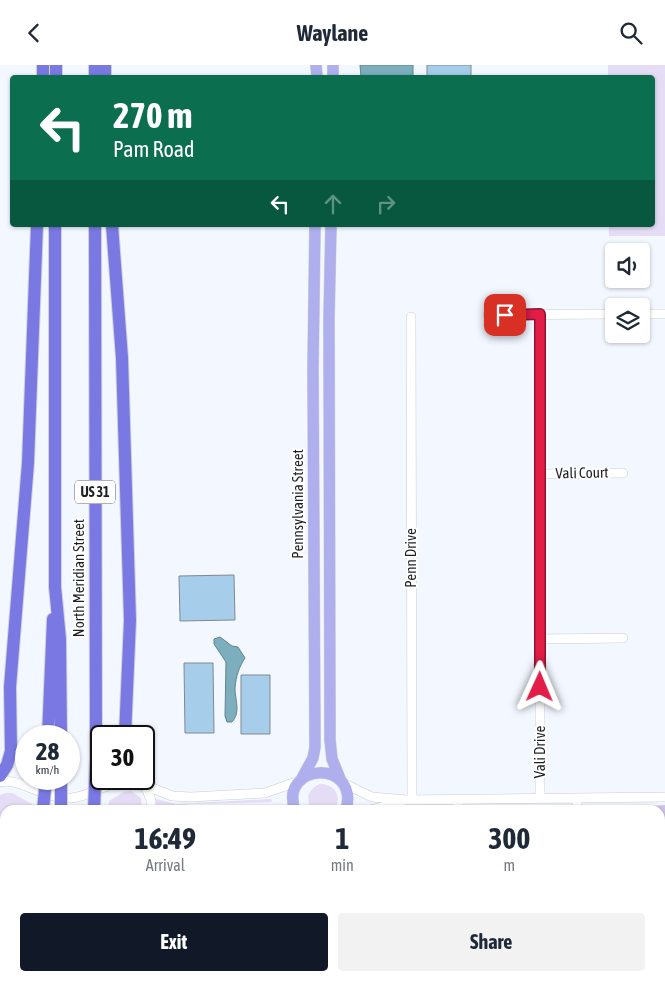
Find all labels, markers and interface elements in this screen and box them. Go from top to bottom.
icon: back [20,19,48,47]
icon: search [617,19,645,47]
text: Waylane [297,20,368,46]
icon: left [30,95,95,160]
text: 270 m [113,95,192,135]
text: Pam Road [113,136,194,162]
icon: left [266,190,294,218]
icon: ahead [319,190,347,218]
icon: right [372,190,400,218]
map controls [605,243,650,343]
button: sound [605,243,650,288]
pin [484,294,526,336]
button: layers [605,298,650,343]
icon: arrive [491,301,519,329]
street label: Pennsylvania Street [289,449,306,559]
street label: Vali Court [555,464,609,481]
road number: US 31 [75,481,115,503]
street label: North Meridian Street [70,519,87,637]
street label: Penn Drive [402,528,419,588]
position arrow [513,660,565,712]
speed limit sign: 30 [90,725,155,790]
street label: Vali Drive [531,726,548,778]
text: 28 [36,737,59,765]
text: km/h [36,763,59,777]
text: 16:49 [134,821,196,855]
text: 1 [335,821,349,855]
text: 300 [488,821,530,855]
text: Arrival [146,856,185,874]
text: min [331,856,354,874]
text: m [504,856,515,874]
button: Exit [20,913,328,971]
button: Share [338,913,645,971]

